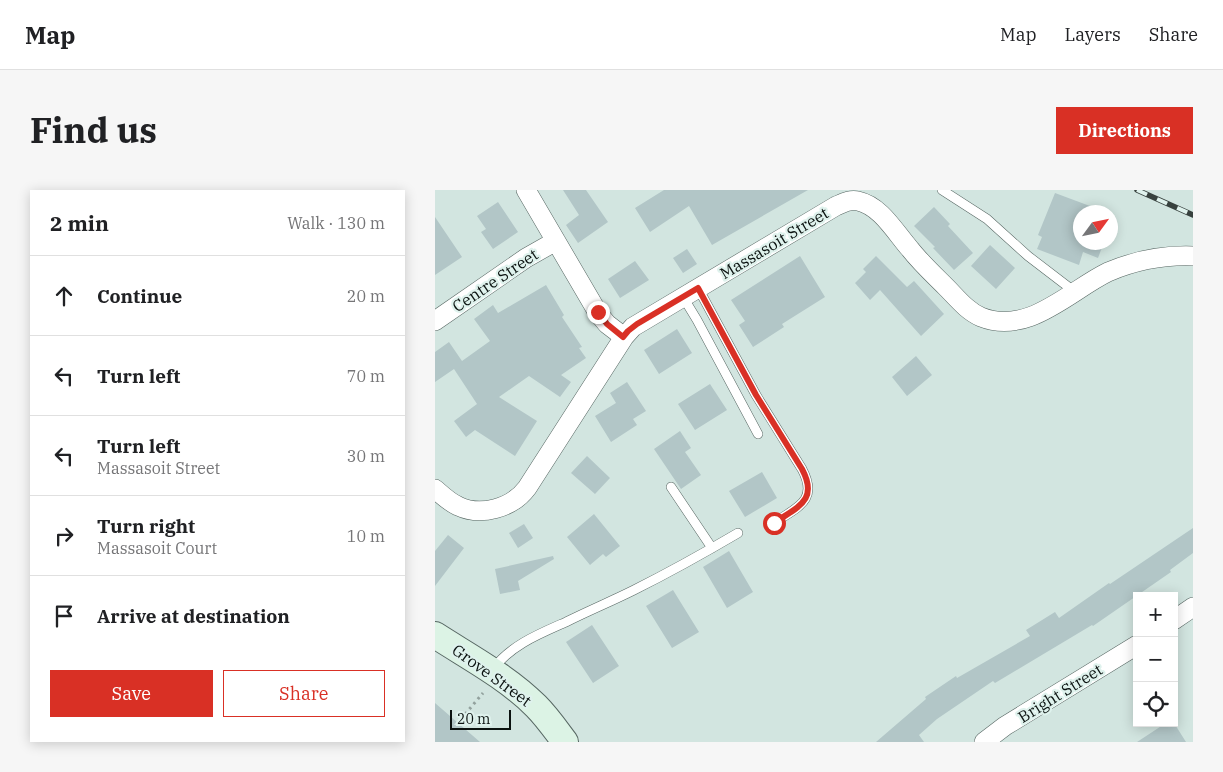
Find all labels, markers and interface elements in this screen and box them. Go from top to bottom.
text: Map [25,19,75,51]
text: Map [1000,23,1037,46]
text: Layers [1065,23,1121,46]
text: Share [1149,23,1198,46]
text: Find us [30,107,157,153]
button: Directions [1056,107,1193,154]
street label: Massasoit Street [716,203,832,283]
north arrow [1073,205,1118,250]
text: 2 min [50,209,109,237]
text: Walk · 130 m [287,213,385,233]
street label: Centre Street [448,244,542,316]
icon: ahead [50,282,78,310]
text: Continue [97,284,182,308]
text: 20 m [347,286,385,306]
route end [587,301,610,324]
icon: left [50,362,78,390]
text: Turn left [97,364,180,388]
text: 70 m [347,366,385,386]
text: Turn left [97,434,180,458]
icon: left [50,442,78,470]
text: 30 m [347,446,385,466]
text: Massasoit Street [97,458,220,478]
route start [763,512,786,535]
text: Turn right [97,514,195,538]
icon: right [50,522,78,550]
text: 10 m [347,526,385,546]
text: Massasoit Court [97,538,217,558]
map controls [1133,592,1178,727]
button: + [1133,592,1178,637]
icon: arrive [50,602,78,630]
text: Arrive at destination [97,604,290,628]
button: − [1133,637,1178,682]
street label: Grove Street [448,640,536,711]
street label: Bright Street [1014,659,1106,727]
button: Save [50,670,213,717]
button: Share [223,670,385,717]
button: locate [1133,682,1178,727]
scale bar [450,707,511,730]
text: 20 m [457,710,490,728]

